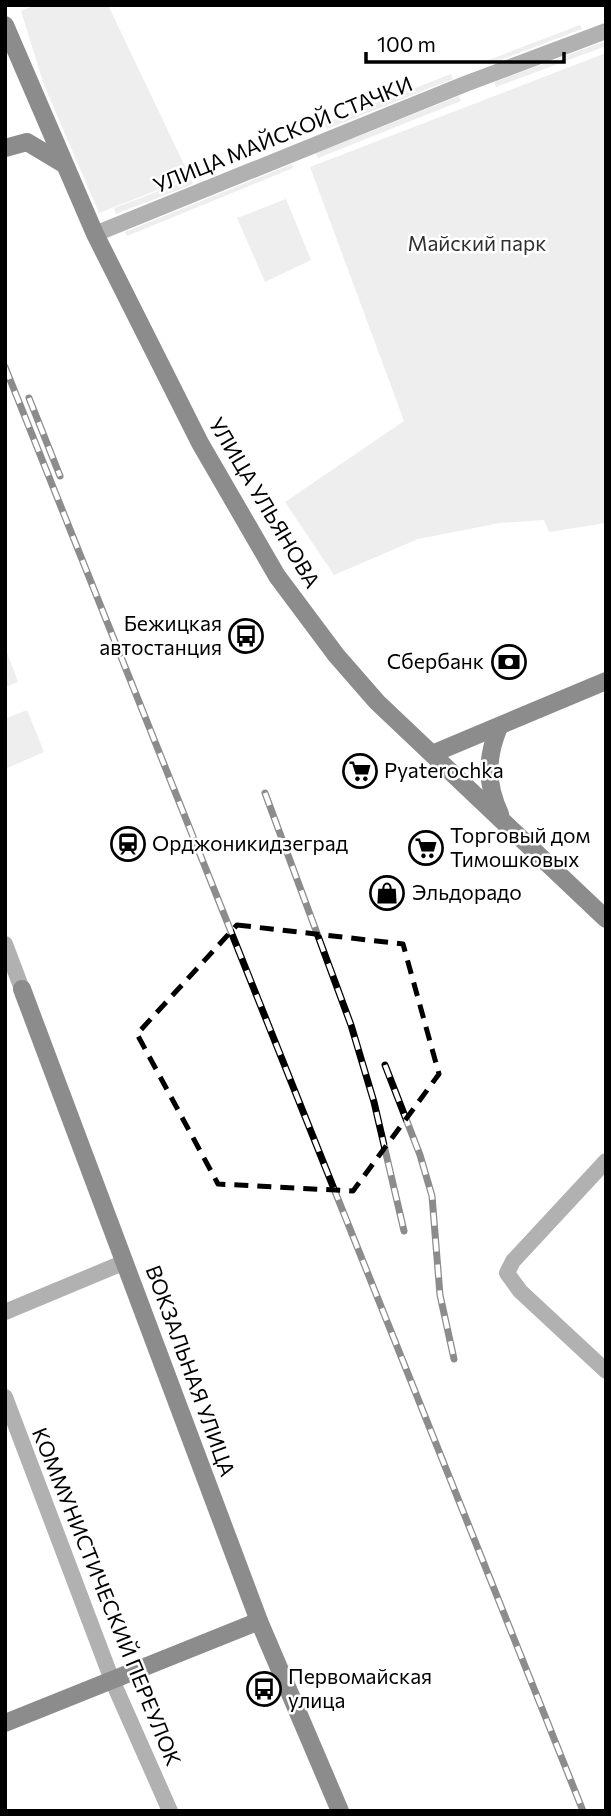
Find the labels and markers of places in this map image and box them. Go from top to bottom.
place label: Бежицкая автостанция [99,610,222,659]
bus stop icon: Бежицкая автостанция [227,617,265,655]
bank icon: Сбербанк [490,643,528,681]
place label: Сбербанк [387,648,484,673]
supermarket icon: Pyaterochka [341,752,379,790]
place label: Pyaterochka [384,757,504,782]
place label: Торговый дом Тимошковых [450,822,590,871]
station icon: Орджоникидзеград [109,825,147,863]
supermarket icon: Торговый дом Тимошковых [407,829,445,867]
place label: Орджоникидзеград [152,830,348,855]
shop icon: Эльдорадо [368,874,406,912]
place label: Эльдорадо [412,879,522,904]
place label: Первомайская улица [288,1663,432,1712]
bus stop icon: Первомайская улица [245,1670,283,1708]

